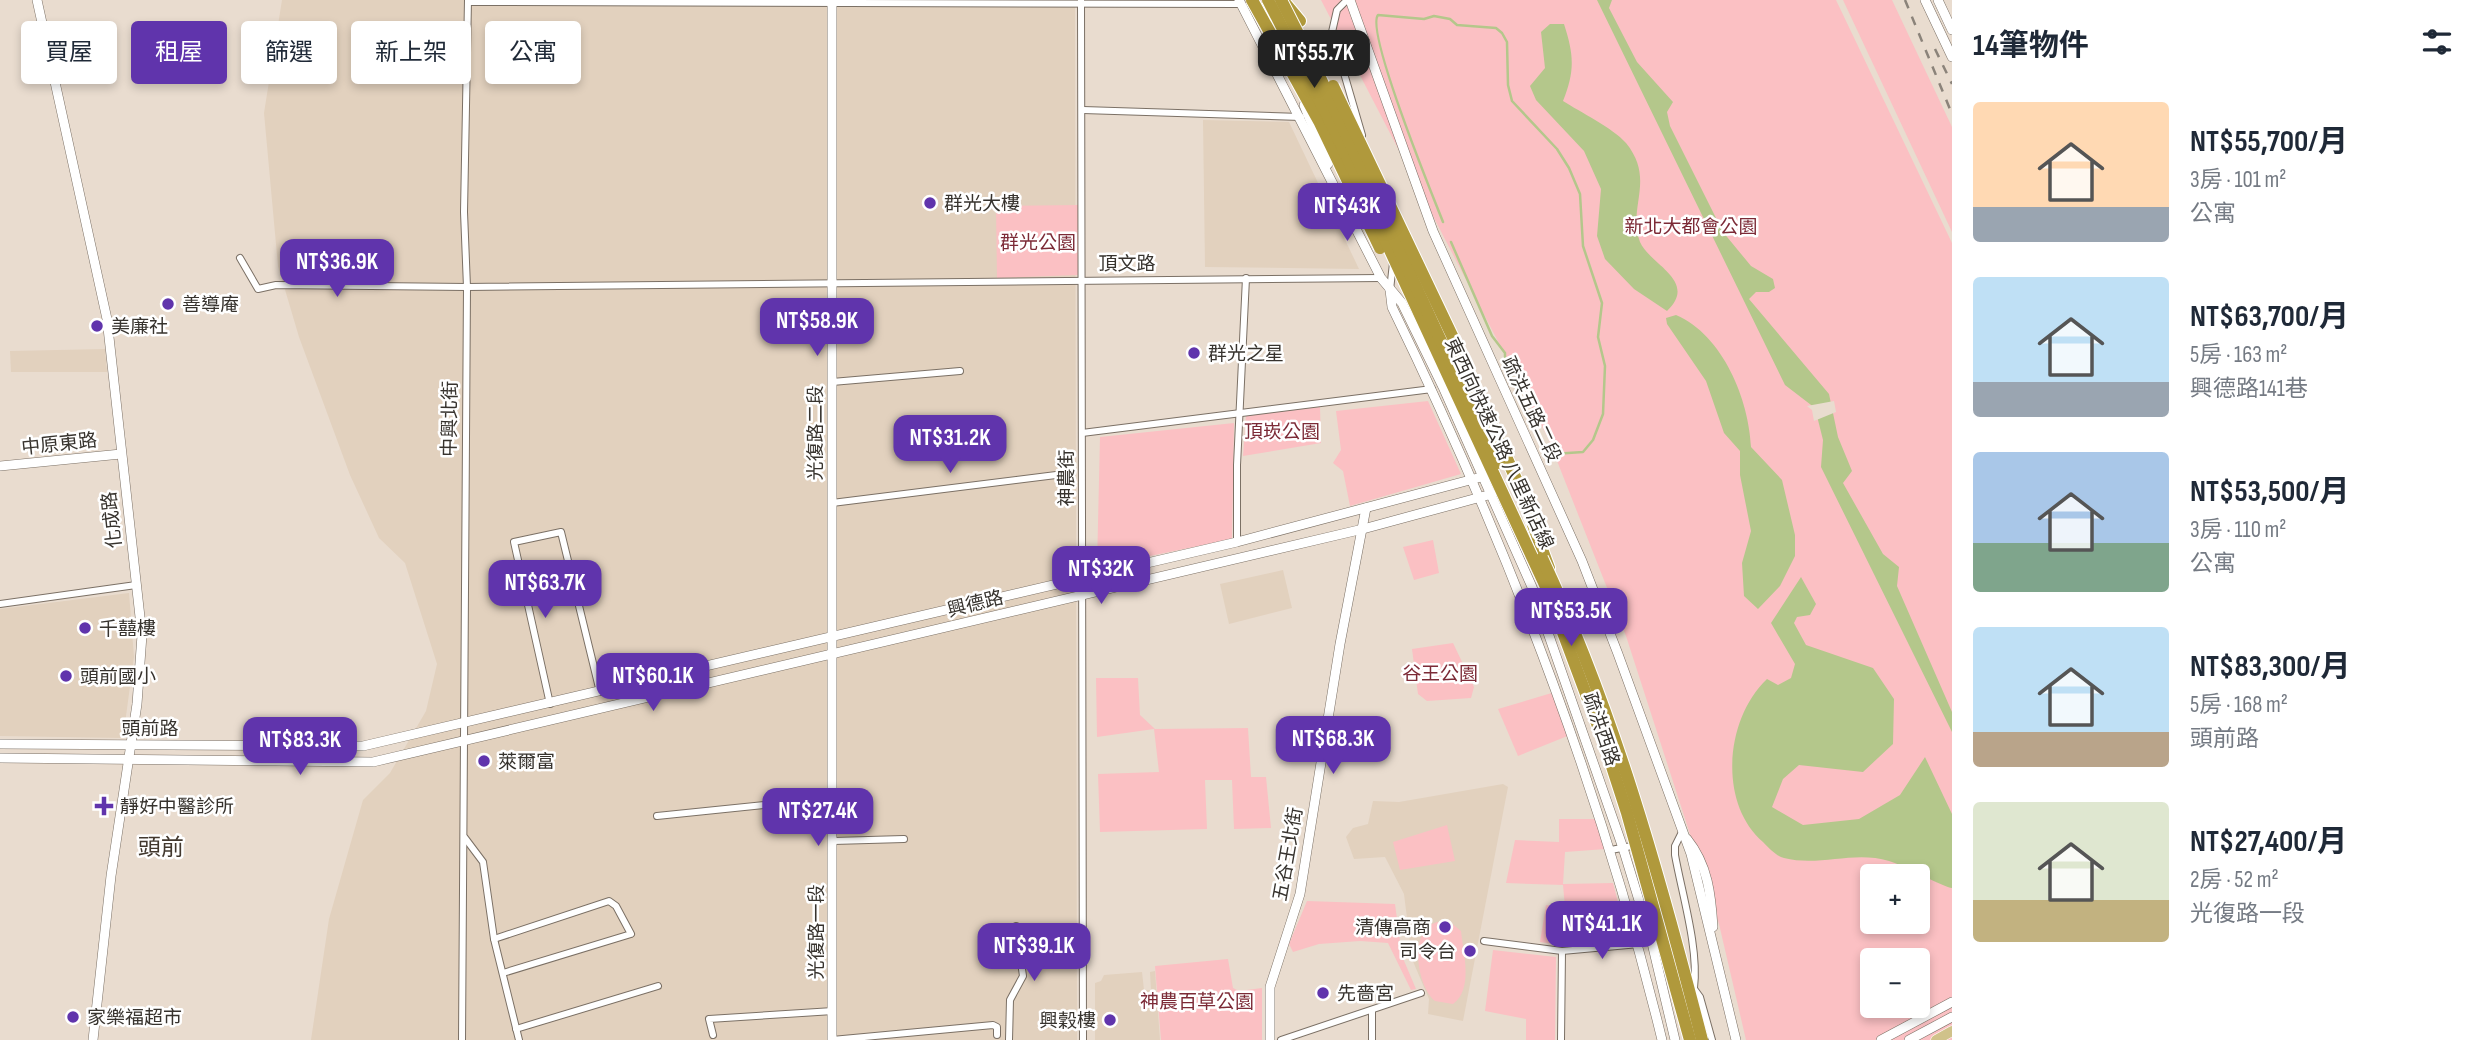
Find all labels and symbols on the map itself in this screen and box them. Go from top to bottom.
pin: NT$55.7K [1242,31,1386,90]
pin: NT$43K [1290,184,1404,243]
place label: 群光大樓 [944,193,1020,216]
marker: 群光大樓 [922,195,938,211]
park label: 新北大都會公園 [1624,216,1758,239]
park label: 群光公園 [1000,232,1076,255]
pin: NT$36.9K [265,240,409,299]
street label: 頂文路 [1098,253,1156,276]
place label: 善導庵 [182,294,239,317]
marker: 善導庵 [160,296,176,312]
pin: NT$58.9K [745,298,889,358]
place label: 美廉社 [111,316,168,339]
marker: 美廉社 [89,318,105,334]
street label: 東西向快速公路 八里新店線 [1439,334,1558,553]
place label: 群光之星 [1208,343,1284,366]
marker: 群光之星 [1186,345,1202,361]
street label: 疏洪五路二段 [1496,353,1565,466]
street label: 中興北街 [438,381,463,457]
street label: 光復路二段 [805,385,828,481]
pin: NT$31.2K [878,416,1022,475]
park label: 頂崁公園 [1244,421,1320,444]
street label: 中原東路 [20,429,98,460]
street label: 神農街 [1056,449,1079,507]
street label: 化成路 [98,490,127,549]
pin: NT$32K [1044,546,1158,606]
pin: NT$63.7K [473,560,617,620]
street label: 興德路 [945,586,1006,623]
pin: NT$53.5K [1499,588,1643,648]
place label: 千囍樓 [99,618,156,641]
marker: 千囍樓 [77,620,93,636]
pin: NT$60.1K [581,654,725,713]
park label: 谷王公園 [1402,663,1478,686]
place label: 頭前國小 [80,666,156,689]
marker: 頭前國小 [58,668,74,684]
street label: 疏洪西路 [1577,690,1624,769]
pin: NT$68.3K [1261,716,1405,776]
street label: 頭前路 [121,718,179,741]
pin: NT$83.3K [228,718,372,777]
place label: 萊爾富 [498,751,555,774]
marker: 萊爾富 [476,753,492,769]
pin: NT$27.4K [746,788,890,848]
marker: 靜好中醫診所 [94,796,114,816]
place label: 靜好中醫診所 [120,796,234,819]
street label: 五谷王北街 [1269,805,1308,903]
district label: 頭前 [138,834,184,862]
street label: 光復路一段 [806,884,829,980]
pin: NT$41.1K [1530,902,1674,961]
place label: 清傳高商 [1355,917,1431,940]
marker: 清傳高商 [1437,919,1453,935]
pin: NT$39.1K [962,923,1106,983]
place label: 司令台 [1399,941,1456,964]
marker: 司令台 [1462,943,1478,959]
place label: 先嗇宮 [1337,983,1394,1006]
marker: 先嗇宮 [1315,985,1331,1001]
park label: 神農百草公園 [1140,991,1254,1014]
place label: 家樂福超市 [87,1007,182,1030]
marker: 家樂福超市 [65,1009,81,1025]
place label: 興穀樓 [1039,1010,1096,1033]
marker: 興穀樓 [1102,1012,1118,1028]

